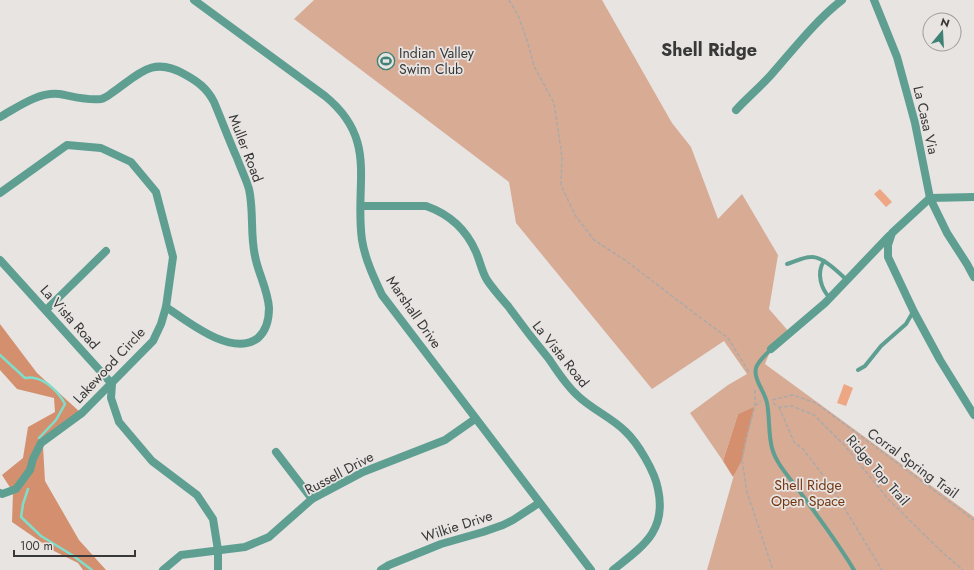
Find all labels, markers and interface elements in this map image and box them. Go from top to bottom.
north arrow [922,12,962,52]
text: N [938,14,952,31]
district label: Shell Ridge [661,37,757,63]
place label: Indian Valley Swim Club [399,43,475,79]
sports icon: Indian Valley Swim Club [376,51,396,71]
street label: La Casa Via [908,84,944,156]
street label: Muller Road [224,111,268,185]
street label: Marshall Drive [382,272,446,352]
street label: La Vista Road [36,280,104,354]
street label: La Vista Road [528,317,594,391]
street label: Lakewood Circle [68,322,150,408]
street label: Corral Spring Trail [863,423,963,503]
street label: Ridge Top Trail [842,430,914,510]
street label: Russell Drive [301,446,377,500]
park label: Shell Ridge Open Space [771,475,845,511]
street label: Wilkie Drive [419,505,495,547]
scale bar [14,532,135,558]
text: 100 m [20,537,53,555]

